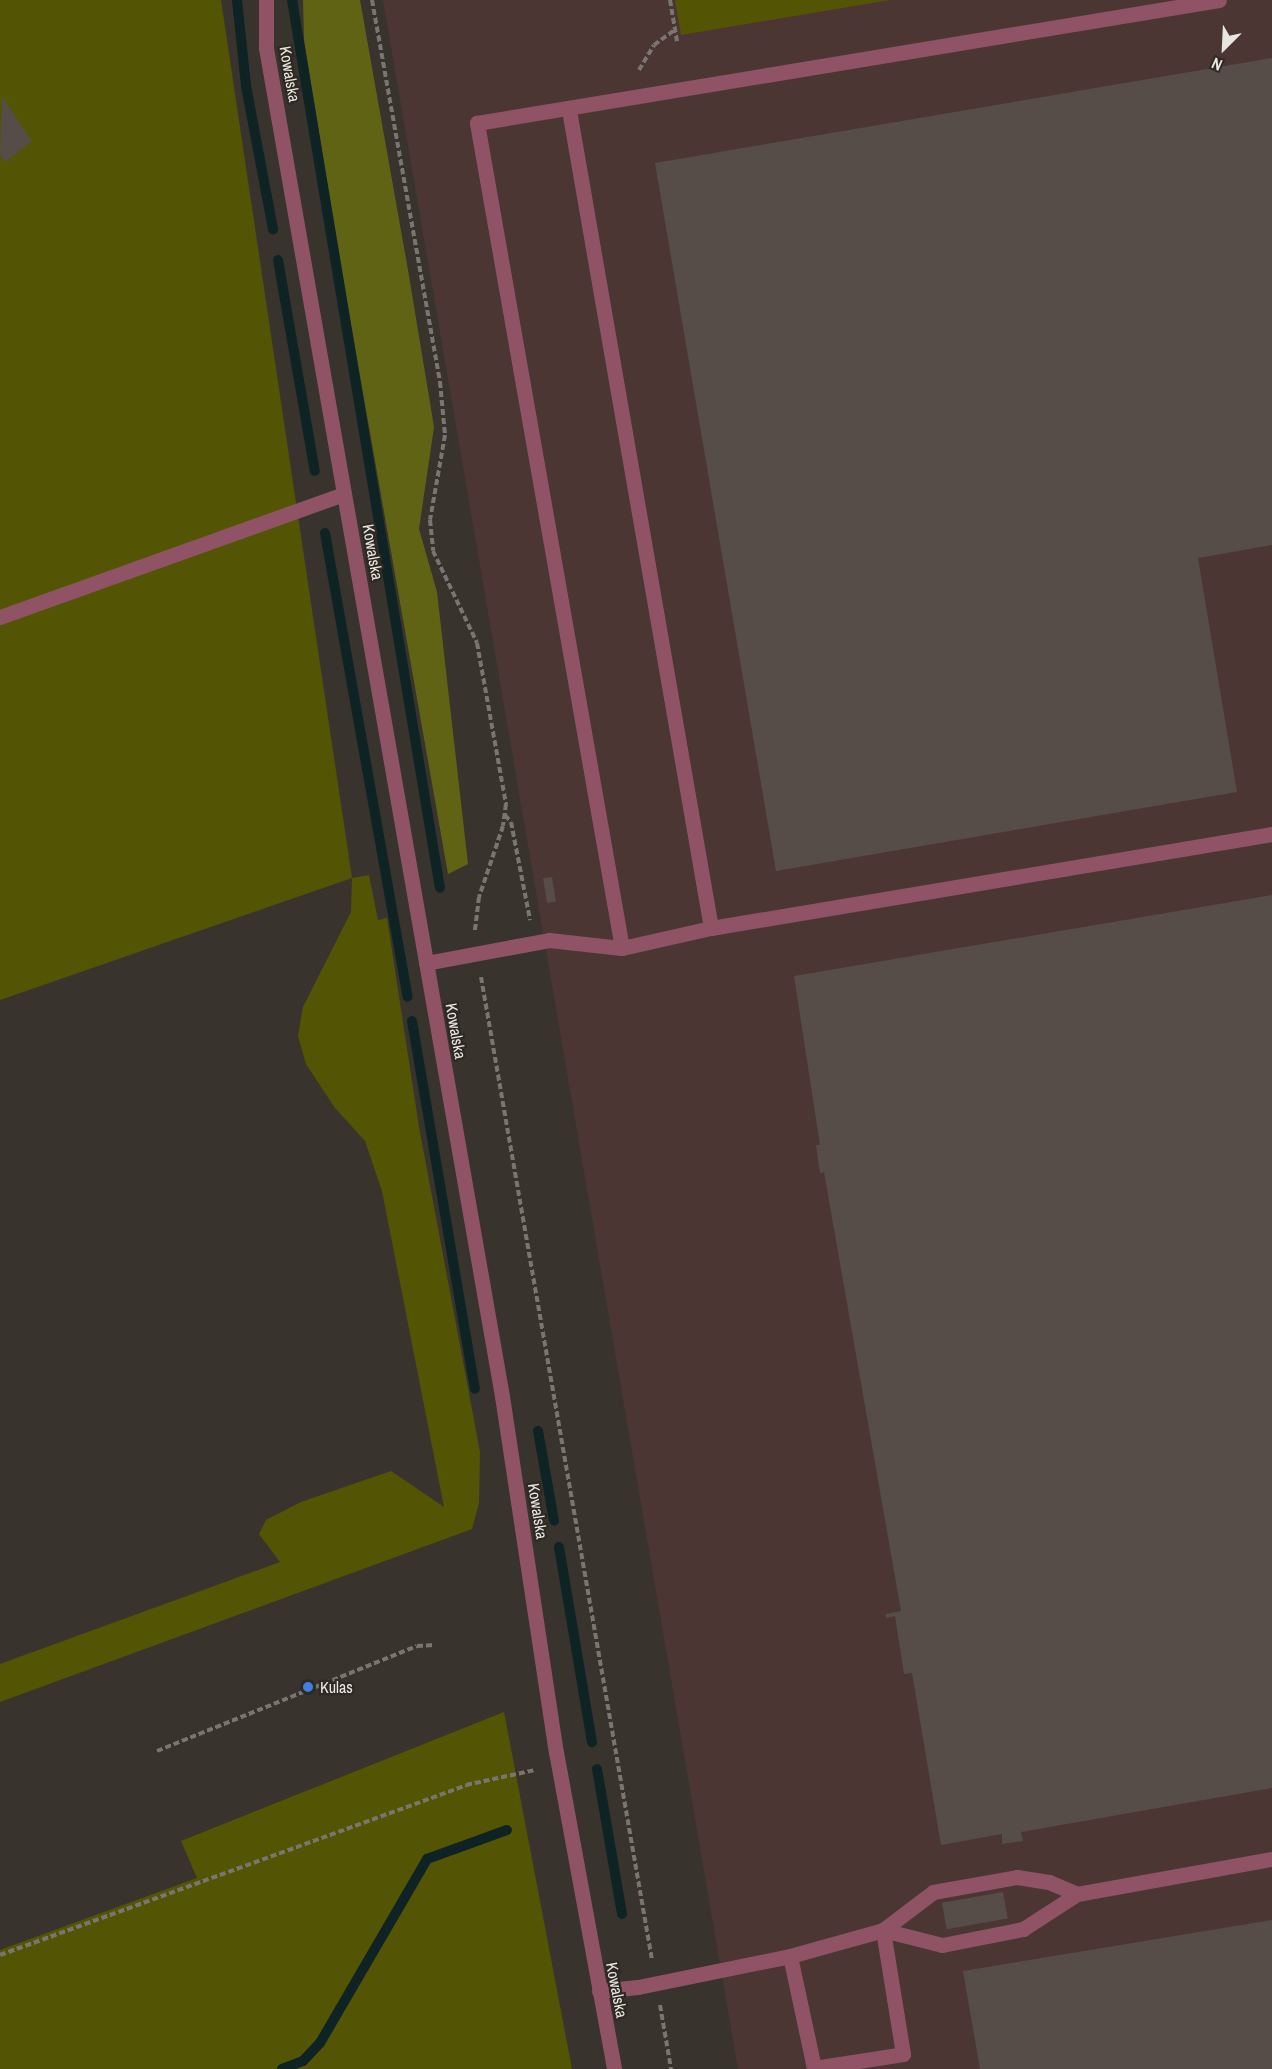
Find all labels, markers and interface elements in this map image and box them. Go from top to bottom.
north arrow [1194,18,1254,78]
street label: Kowalska [276,45,304,103]
text: N [1208,52,1225,76]
street label: Kowalska [359,523,387,581]
street label: Kowalska [442,1002,470,1060]
street label: Kowalska [524,1482,552,1540]
place label: Kulas [320,1677,353,1697]
marker: Kulas [301,1680,315,1694]
street label: Kowalska [602,1961,632,2019]

